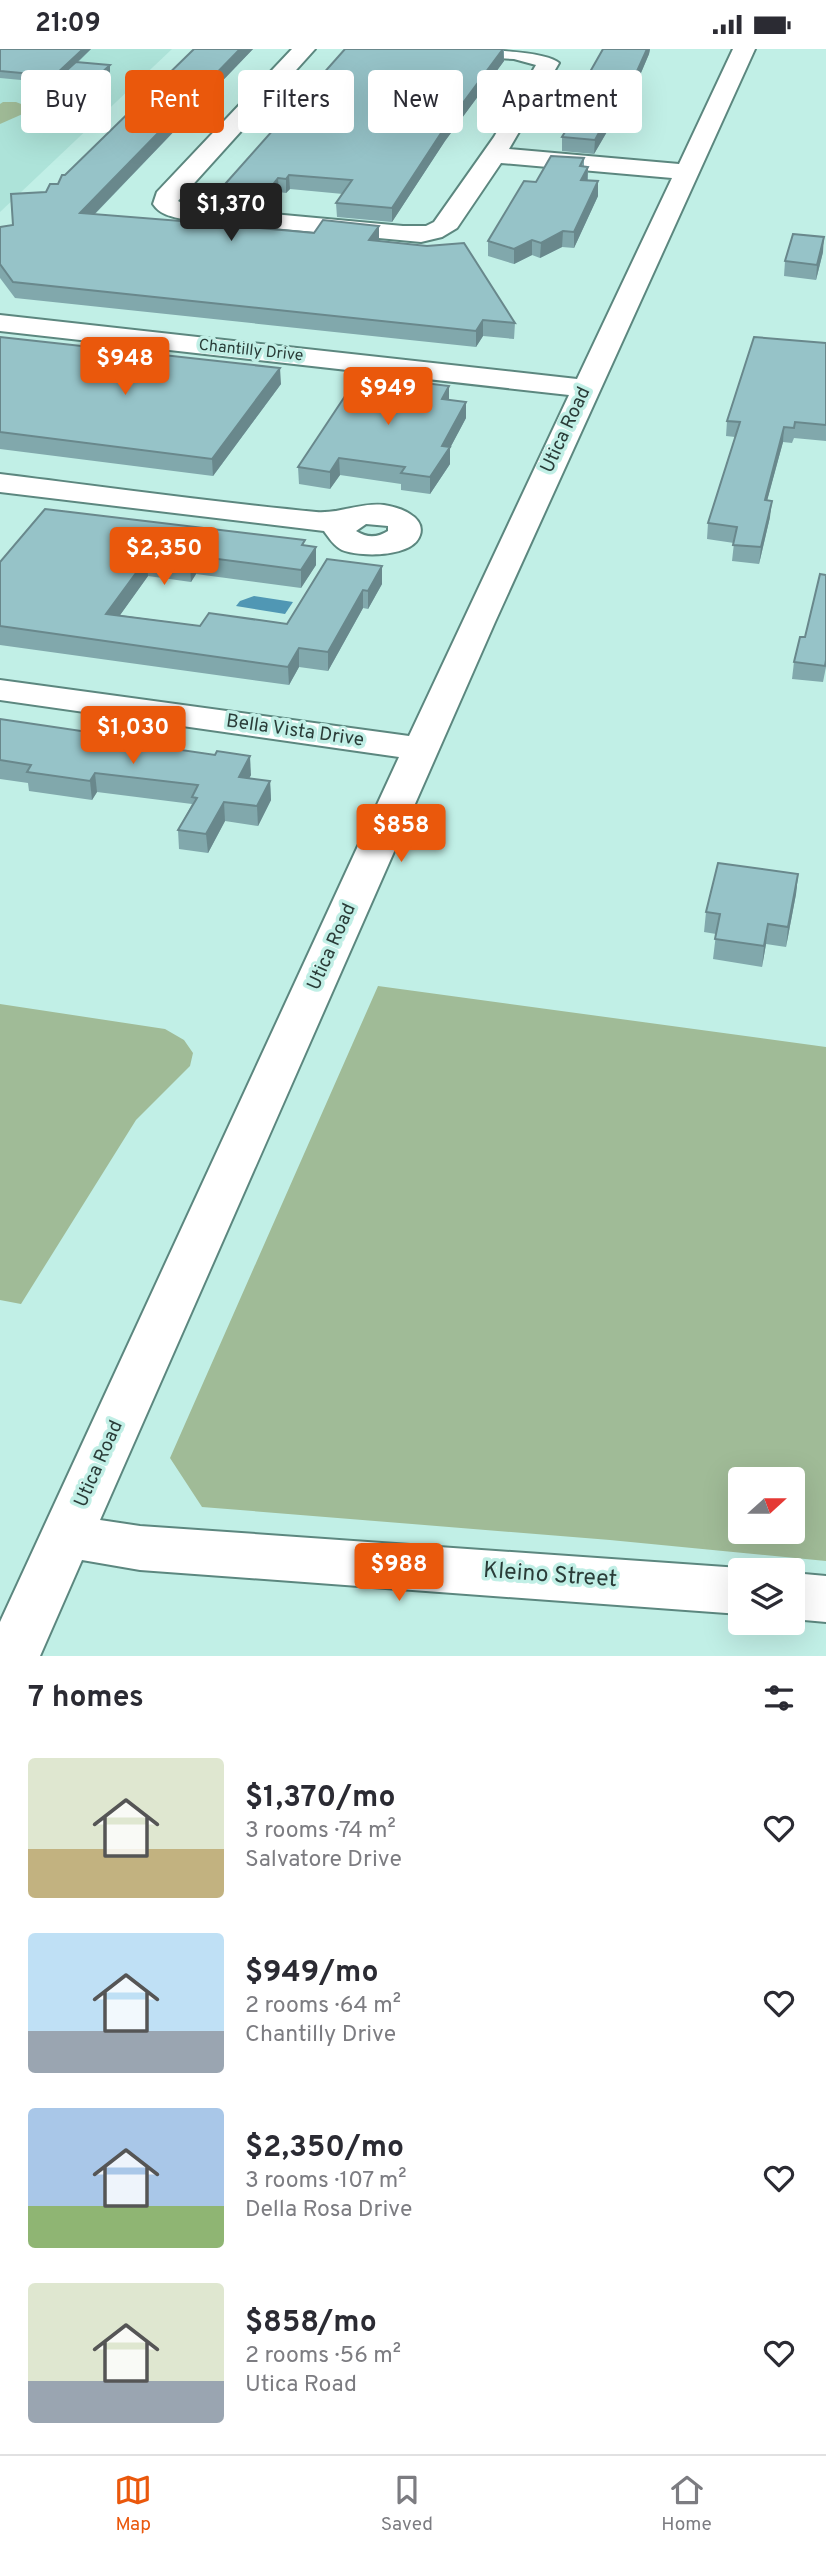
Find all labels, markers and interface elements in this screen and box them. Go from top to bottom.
text: 21:09 [35,8,101,41]
chip: Buy [21,70,111,133]
chip: Rent [125,70,224,133]
chip: Filters [238,70,354,133]
chip: New [368,70,463,133]
chip: Apartment [477,70,642,133]
pin: $1,370 [174,183,288,243]
text: $1,370 [196,191,266,220]
street label: Chantilly Drive [198,336,304,366]
pin: $948 [84,337,166,397]
text: $948 [96,345,154,374]
pin: $949 [347,367,429,427]
text: $949 [360,375,416,404]
street label: Utica Road [536,383,596,477]
pin: $2,350 [107,527,221,587]
text: $2,350 [126,535,202,564]
pin: $1,030 [76,707,190,766]
street label: Bella Vista Drive [225,709,365,753]
text: $1,030 [97,714,169,743]
pin: $858 [360,805,442,864]
text: $858 [373,812,429,841]
street label: Utica Road [302,900,362,994]
street label: Utica Road [69,1417,129,1511]
north arrow [728,1467,805,1543]
map controls [728,1467,805,1635]
pin: $988 [358,1543,440,1603]
text: $988 [371,1551,427,1580]
street label: Kleino Street [482,1557,618,1595]
button: layers [728,1558,805,1635]
icon: filters [760,1679,798,1717]
text: 7 homes [28,1680,144,1717]
text: $1,370/mo [245,1780,395,1817]
icon: home [84,1786,168,1870]
icon: heart [760,1809,798,1847]
text: 3 rooms · 74 m² [245,1817,396,1846]
text: Salvatore Drive [245,1846,402,1875]
text: $949/mo [245,1955,378,1992]
icon: home [84,1961,168,2045]
icon: heart [760,1984,798,2022]
text: 2 rooms · 64 m² [245,1992,401,2021]
text: Chantilly Drive [245,2021,396,2050]
text: $2,350/mo [245,2130,404,2167]
icon: home [84,2136,168,2220]
icon: heart [760,2159,798,2197]
text: 3 rooms · 107 m² [245,2167,407,2196]
text: Della Rosa Drive [245,2196,412,2225]
text: $858/mo [245,2305,377,2342]
icon: home [84,2311,168,2395]
icon: heart [760,2334,798,2372]
text: 2 rooms · 56 m² [245,2342,401,2371]
text: Utica Road [245,2371,357,2400]
tab: Map [114,2471,152,2537]
tab: Saved [381,2471,433,2537]
tab: Home [661,2471,712,2537]

